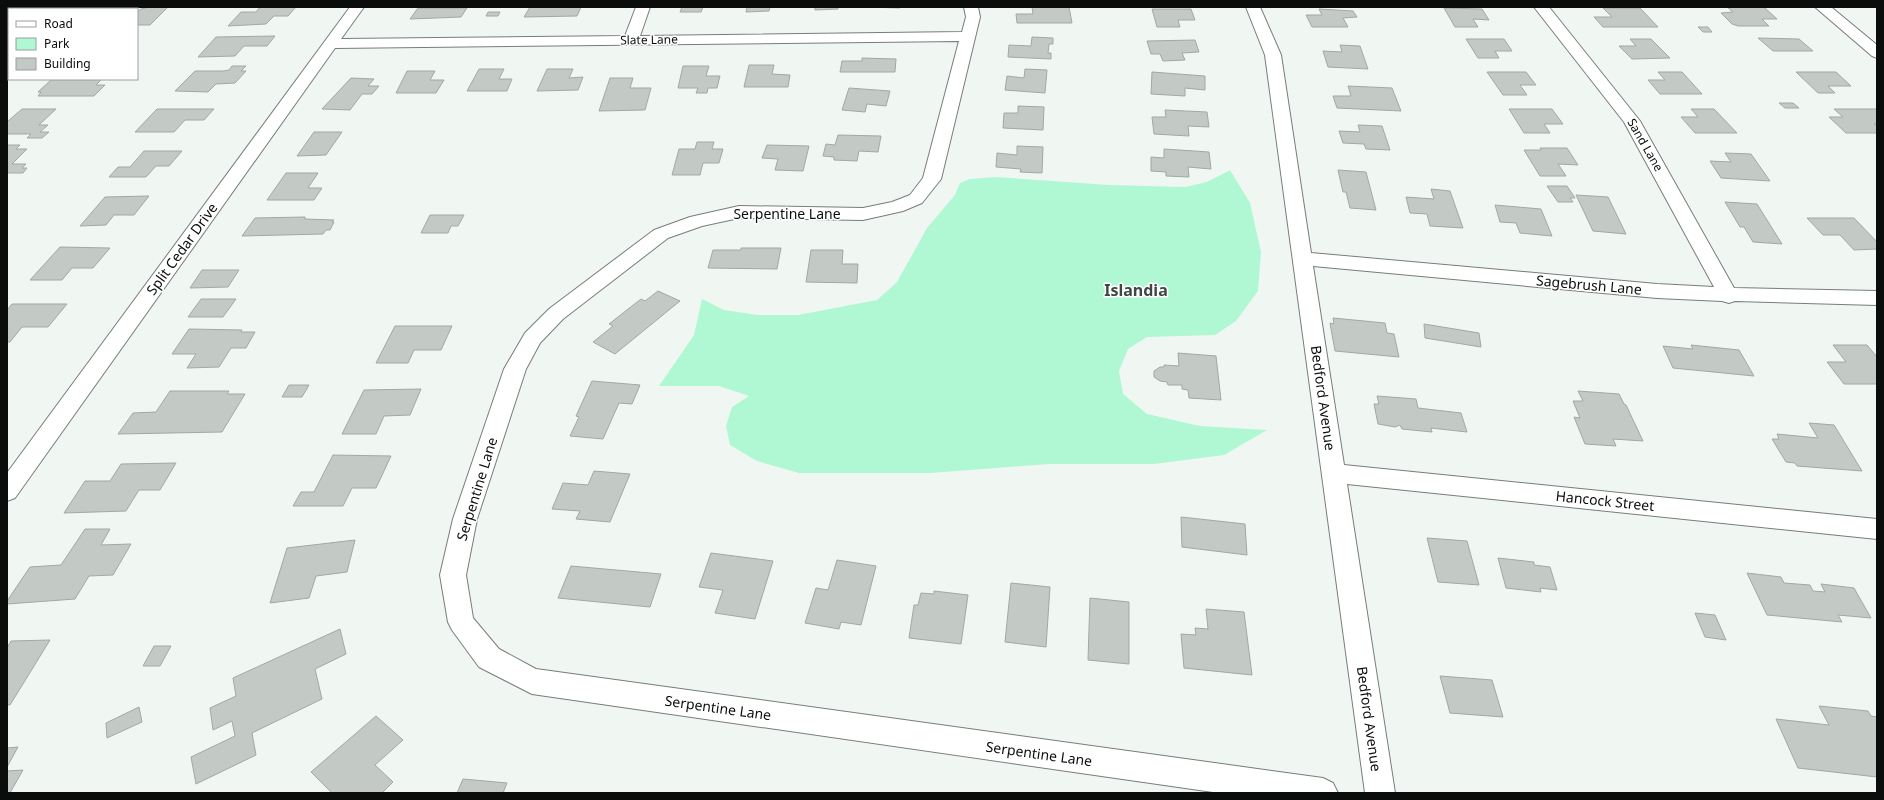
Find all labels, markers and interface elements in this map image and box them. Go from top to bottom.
legend [8,8,138,80]
text: Road [44,15,73,32]
street label: Slate Lane [620,30,678,49]
text: Park [44,35,70,52]
text: Building [44,55,91,72]
street label: Sand Lane [1623,115,1668,175]
street label: Split Cedar Drive [142,199,222,299]
street label: Serpentine Lane [733,204,841,223]
street label: Sagebrush Lane [1536,270,1643,299]
district label: Islandia [1104,279,1168,301]
street label: Bedford Avenue [1307,344,1340,452]
street label: Serpentine Lane [452,435,501,543]
street label: Hancock Street [1555,486,1655,515]
street label: Bedford Avenue [1353,665,1386,773]
street label: Serpentine Lane [664,691,773,724]
street label: Serpentine Lane [985,737,1094,770]

